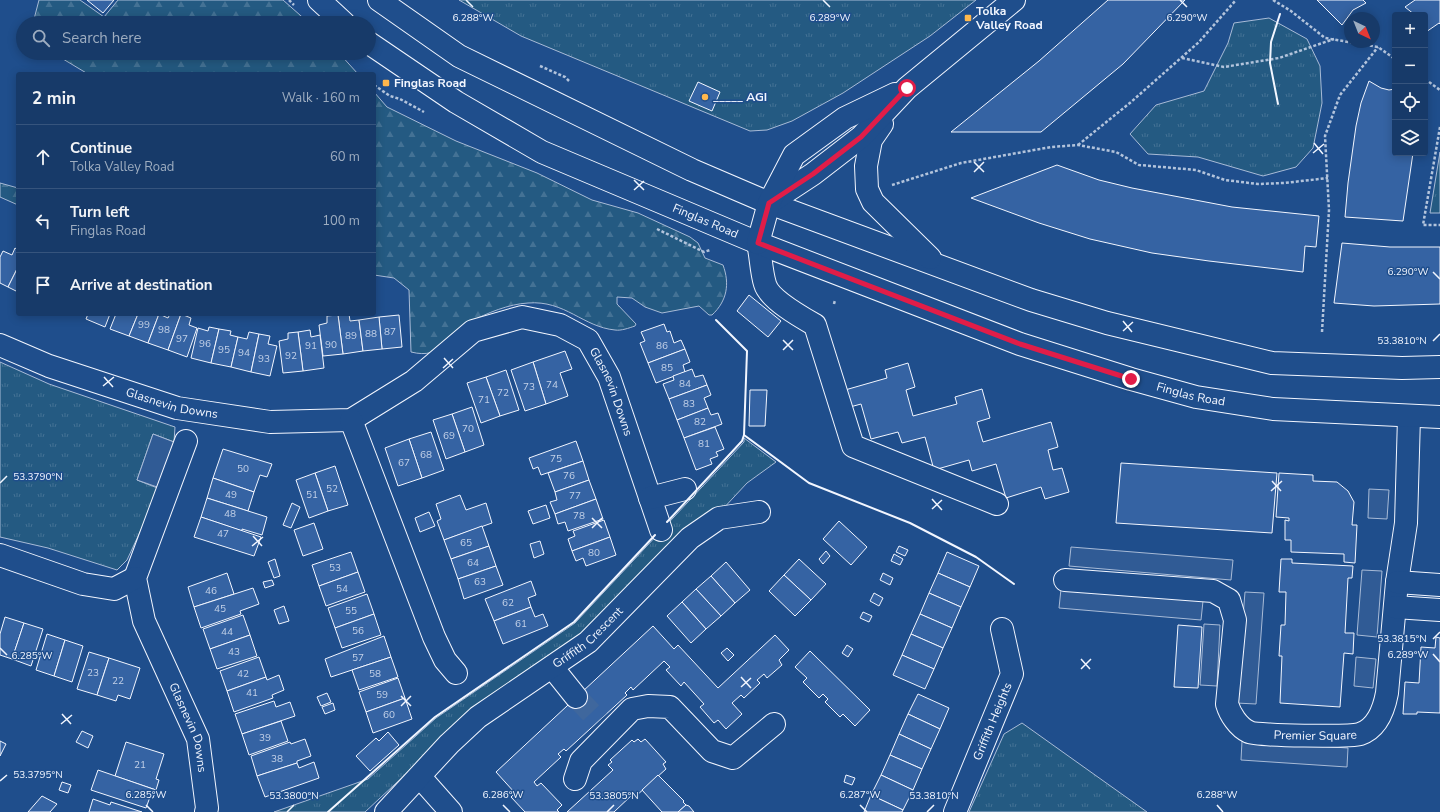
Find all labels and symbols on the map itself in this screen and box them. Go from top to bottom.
place label: Tolka Valley Road [975,3,1043,33]
text: 6.288°W [452,11,494,25]
text: 6.289°W [809,11,851,25]
text: 6.290°W [1166,11,1208,25]
north arrow [1344,12,1380,48]
marker: Tolka Valley Road [963,13,973,23]
place label: Finglas Road [394,75,466,91]
marker: Finglas Road [381,78,391,88]
route start [898,79,916,97]
place label: _____ AGI [713,89,767,105]
marker: _____ AGI [700,92,710,102]
street label: Finglas Road [670,200,741,242]
text: 6.290°W [1387,265,1429,279]
house number: 99 [138,318,150,332]
house number: 98 [158,323,170,337]
house number: 87 [384,325,396,339]
house number: 88 [365,327,377,341]
house number: 89 [345,329,357,343]
house number: 97 [176,332,188,346]
text: 53.3810°N [1377,334,1427,348]
house number: 96 [199,337,211,351]
house number: 90 [325,338,337,352]
house number: 91 [305,339,317,353]
house number: 86 [656,339,668,353]
house number: 95 [218,343,230,357]
street label: Glasnevin Downs [586,344,637,438]
house number: 94 [238,346,250,360]
house number: 92 [285,349,297,363]
house number: 93 [258,352,270,366]
house number: 85 [661,361,673,375]
route end [1122,370,1140,388]
house number: 84 [679,377,691,391]
house number: 74 [546,378,558,392]
street label: Finglas Road [1155,378,1226,409]
house number: 73 [523,380,535,394]
street label: Glasnevin Downs [124,384,219,422]
house number: 72 [497,386,509,400]
house number: 71 [478,393,490,407]
house number: 83 [683,397,695,411]
house number: 82 [694,415,706,429]
house number: 70 [462,422,474,436]
house number: 69 [443,429,455,443]
house number: 81 [698,437,710,451]
house number: 68 [420,448,432,462]
house number: 75 [550,452,562,466]
house number: 67 [398,456,410,470]
house number: 50 [237,462,249,476]
house number: 76 [563,469,575,483]
text: 53.3790°N [13,470,63,484]
house number: 52 [326,482,338,496]
house number: 49 [225,488,237,502]
house number: 51 [306,488,318,502]
house number: 77 [569,489,581,503]
house number: 48 [224,507,236,521]
house number: 78 [573,509,585,523]
house number: 47 [217,527,229,541]
house number: 65 [460,536,472,550]
house number: 80 [588,546,600,560]
house number: 64 [467,556,479,570]
house number: 53 [329,561,341,575]
house number: 63 [474,575,486,589]
house number: 54 [336,582,348,596]
house number: 46 [205,584,217,598]
house number: 62 [502,596,514,610]
house number: 45 [214,602,226,616]
street label: Griffith Crescent [549,603,627,672]
house number: 55 [345,604,357,618]
house number: 61 [515,617,527,631]
house number: 56 [352,624,364,638]
house number: 44 [221,625,233,639]
text: 53.3815°N [1377,632,1427,646]
house number: 43 [228,645,240,659]
text: 6.289°W [1387,648,1429,662]
text: 6.285°W [11,649,53,663]
house number: 57 [352,651,364,665]
house number: 23 [87,666,99,680]
house number: 42 [237,667,249,681]
house number: 58 [369,667,381,681]
house number: 22 [112,674,124,688]
street label: Glasnevin Downs [165,680,210,773]
street label: Griffith Heights [969,680,1016,763]
house number: 41 [246,686,258,700]
house number: 59 [376,688,388,702]
house number: 60 [383,708,395,722]
street label: Premier Square [1273,727,1357,744]
house number: 39 [259,731,271,745]
house number: 38 [271,752,283,766]
house number: 21 [134,758,146,772]
text: 53.3795°N [13,768,63,782]
text: 6.285°W [125,788,167,802]
text: 6.286°W [482,788,524,802]
text: 6.287°W [839,788,881,802]
text: 6.288°W [1196,788,1238,802]
text: 53.3800°N [269,789,319,803]
text: 53.3805°N [589,789,639,803]
text: 53.3810°N [909,789,959,803]

